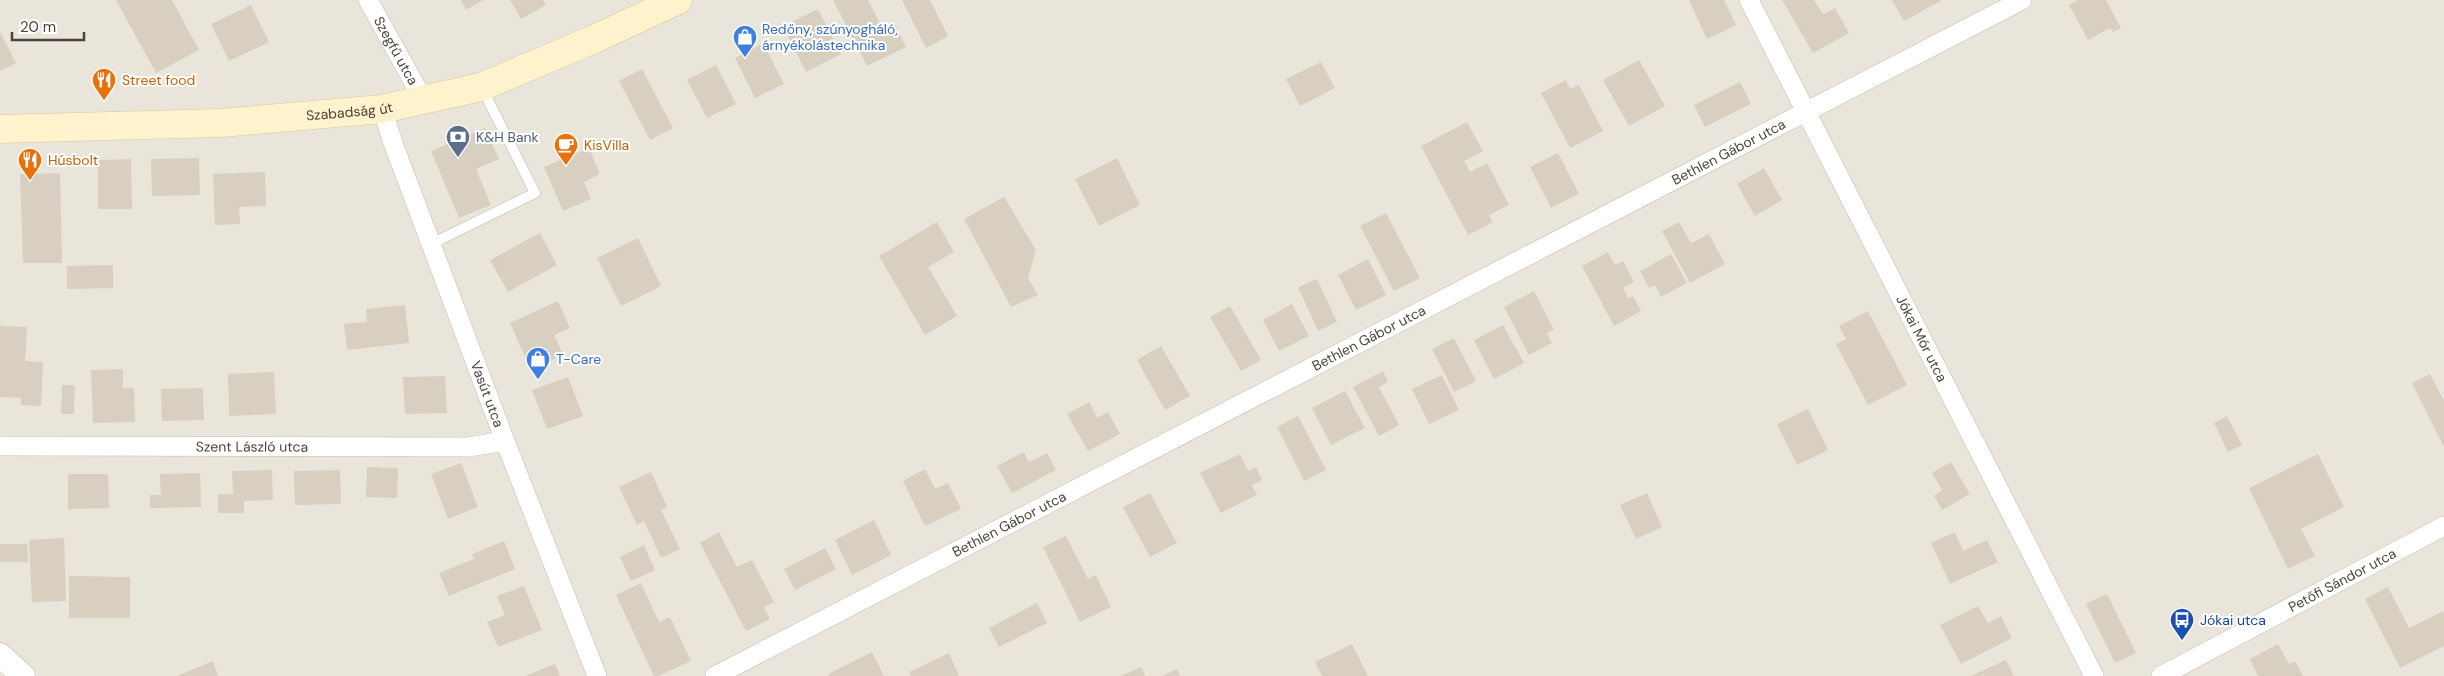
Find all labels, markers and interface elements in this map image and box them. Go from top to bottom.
scale bar [12,10,85,42]
street label: Szegfű utca [370,13,422,88]
text: 20 m [20,17,56,37]
place label: Redőny, szúnyogháló, árnyékolástechnika [762,20,898,54]
shop icon: Redőny, szúnyogháló, árnyékolástechnika [732,24,758,58]
restaurant icon: Street food [91,67,117,101]
place label: Street food [122,71,195,89]
street label: Szabadság út [305,98,395,125]
street label: Bethlen Gábor utca [1668,115,1788,189]
bank icon: K&H Bank [445,124,471,158]
place label: K&H Bank [476,128,539,146]
cafe icon: KisVilla [553,132,579,166]
place label: KisVilla [584,136,629,154]
restaurant icon: Húsbolt [17,147,43,181]
place label: Húsbolt [48,151,98,169]
street label: Jókai Mór utca [1892,292,1951,385]
street label: Bethlen Gábor utca [1309,301,1429,375]
shop icon: T-Care [525,346,551,380]
place label: T-Care [556,350,601,368]
street label: Vasút utca [467,358,508,430]
street label: Szent László utca [196,437,308,456]
street label: Bethlen Gábor utca [949,487,1069,561]
street label: Petőfi Sándor utca [2285,544,2399,616]
bus stop icon: Jókai utca [2169,607,2195,641]
place label: Jókai utca [2200,611,2266,629]

